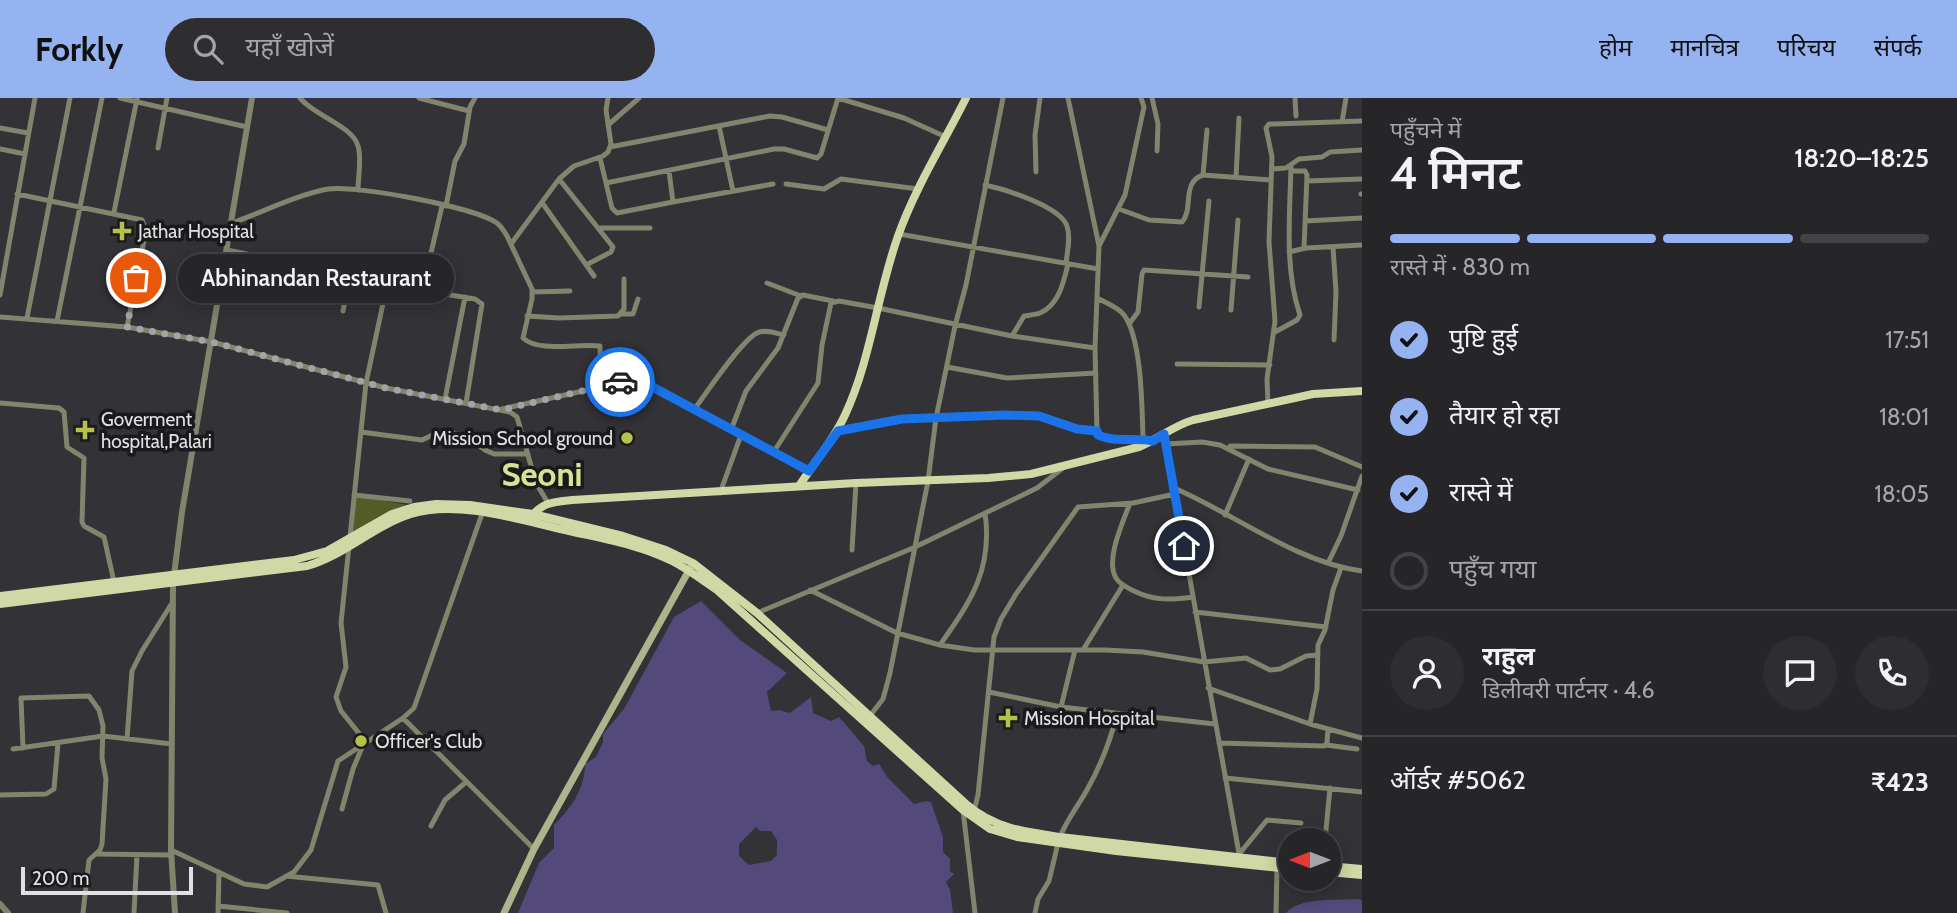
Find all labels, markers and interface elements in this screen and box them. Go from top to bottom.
search box [165,18,655,81]
text: Forkly [35,29,123,69]
icon: search [189,30,227,68]
text: यहाँ खोजें [245,31,334,63]
text: होम [1599,33,1632,62]
text: मानचित्र [1670,33,1739,62]
text: परिचय [1777,33,1836,62]
text: संपर्क [1874,33,1922,62]
text: पहुँचने में [1390,116,1462,144]
text: 18:20–18:25 [1794,142,1929,174]
text: 4 मिनट [1390,145,1522,201]
place label: Jathar Hospital [137,220,254,243]
marker: Jathar Hospital [112,221,132,241]
pin [106,248,166,308]
text: रास्ते में · 830 m [1390,253,1530,281]
callout: Abhinandan Restaurant [178,254,454,302]
icon: bag [117,259,155,297]
text: Abhinandan Restaurant [201,264,431,292]
icon: check [1390,321,1428,359]
text: पुष्टि हुई [1449,322,1518,354]
text: 17:51 [1885,326,1929,354]
courier [585,347,655,417]
icon: car [601,363,639,401]
icon: check [1390,398,1428,436]
text: तैयार हो रहा [1449,399,1560,431]
text: 18:01 [1879,403,1929,431]
place label: Goverment hospital,Palari [101,408,212,453]
marker: Goverment hospital,Palari [75,420,95,440]
place label: Mission School ground [432,427,613,450]
marker: Mission School ground [619,430,635,446]
district label: Seoni [501,454,583,494]
icon: check [1390,475,1428,513]
text: रास्ते में [1449,476,1513,508]
text: 18:05 [1874,480,1929,508]
pin [1154,516,1214,576]
icon: home [1165,527,1203,565]
text: पहुँच गया [1449,553,1536,585]
button: person [1390,636,1464,710]
button: chat [1763,636,1837,710]
button: phone [1855,636,1929,710]
text: राहुल [1482,640,1535,672]
text: डिलीवरी पार्टनर · 4.6 [1482,676,1655,704]
place label: Mission Hospital [1024,707,1155,730]
marker: Mission Hospital [998,708,1018,728]
place label: Officer's Club [375,730,482,753]
marker: Officer's Club [353,733,369,749]
text: ऑर्डर #5062 [1390,764,1526,796]
text: ₹423 [1871,766,1929,798]
north arrow [1278,828,1340,891]
map controls [1278,828,1341,891]
scale bar [21,864,192,896]
text: 200 m [32,867,89,890]

